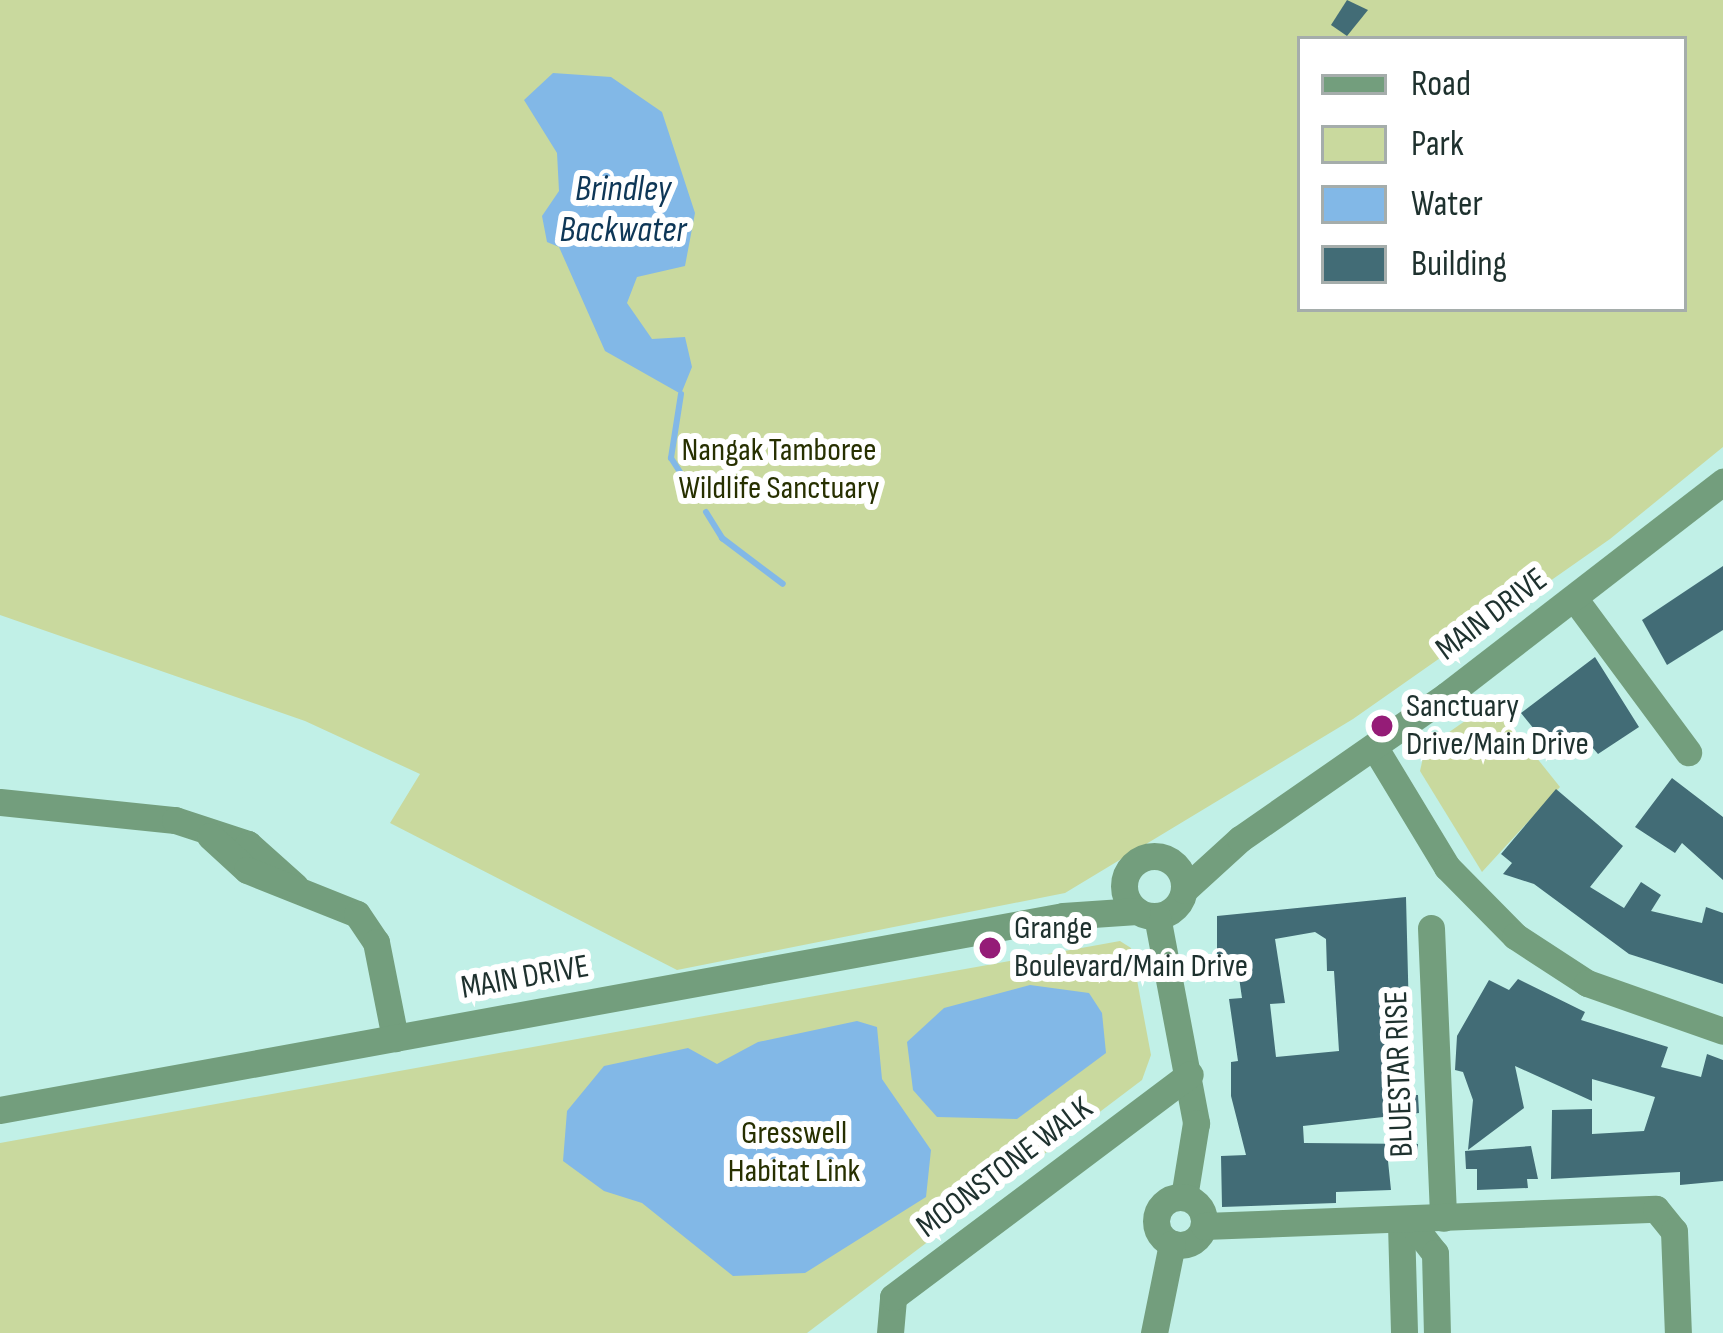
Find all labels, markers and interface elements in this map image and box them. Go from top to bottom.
legend [1297,36,1687,312]
text: Road [1411,63,1471,106]
text: Park [1411,123,1464,166]
water label: Brindley Backwater [560,167,686,252]
text: Water [1411,183,1483,226]
text: Building [1411,243,1507,286]
park label: Nangak Tamboree Wildlife Sanctuary [679,431,879,509]
street label: MAIN DRIVE [1429,560,1555,670]
place label: Sanctuary Drive/Main Drive [1406,687,1589,765]
marker: Sanctuary Drive/Main Drive [1369,713,1395,739]
place label: Grange Boulevard/Main Drive [1014,909,1248,987]
marker: Grange Boulevard/Main Drive [977,935,1003,961]
street label: MAIN DRIVE [458,947,592,1009]
street label: BLUESTAR RISE [1377,990,1423,1158]
street label: MOONSTONE WALK [909,1089,1101,1247]
park label: Gresswell Habitat Link [728,1114,860,1192]

